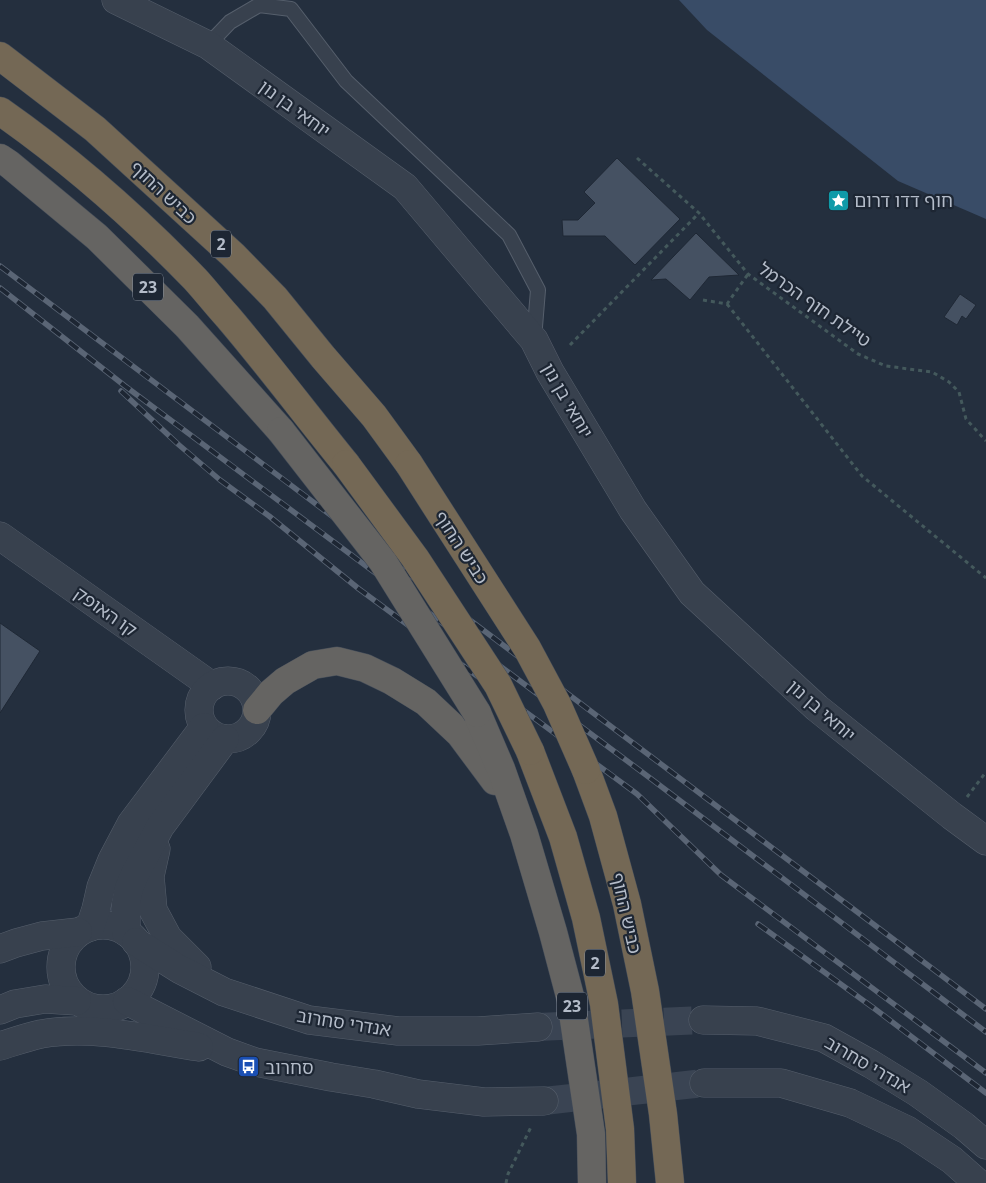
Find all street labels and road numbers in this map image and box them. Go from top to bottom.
street label: יוחאי בן נון [254,74,336,142]
street label: כביש החוף [126,155,202,229]
road number: 2 [211,230,231,258]
street label: טיילת חוף הכרמל [754,256,876,352]
road number: 23 [133,274,163,300]
street label: יוחאי בן נון [537,358,599,442]
street label: כביש החוף [429,506,495,588]
street label: קו האופק [70,581,142,641]
street label: יוחאי בן נון [783,674,861,746]
street label: כביש החוף [606,870,648,956]
road number: 2 [585,950,605,976]
road number: 23 [557,992,587,1019]
street label: אנדרי סחרוב [295,1003,393,1041]
street label: אנדרי סחרוב [821,1030,915,1098]

